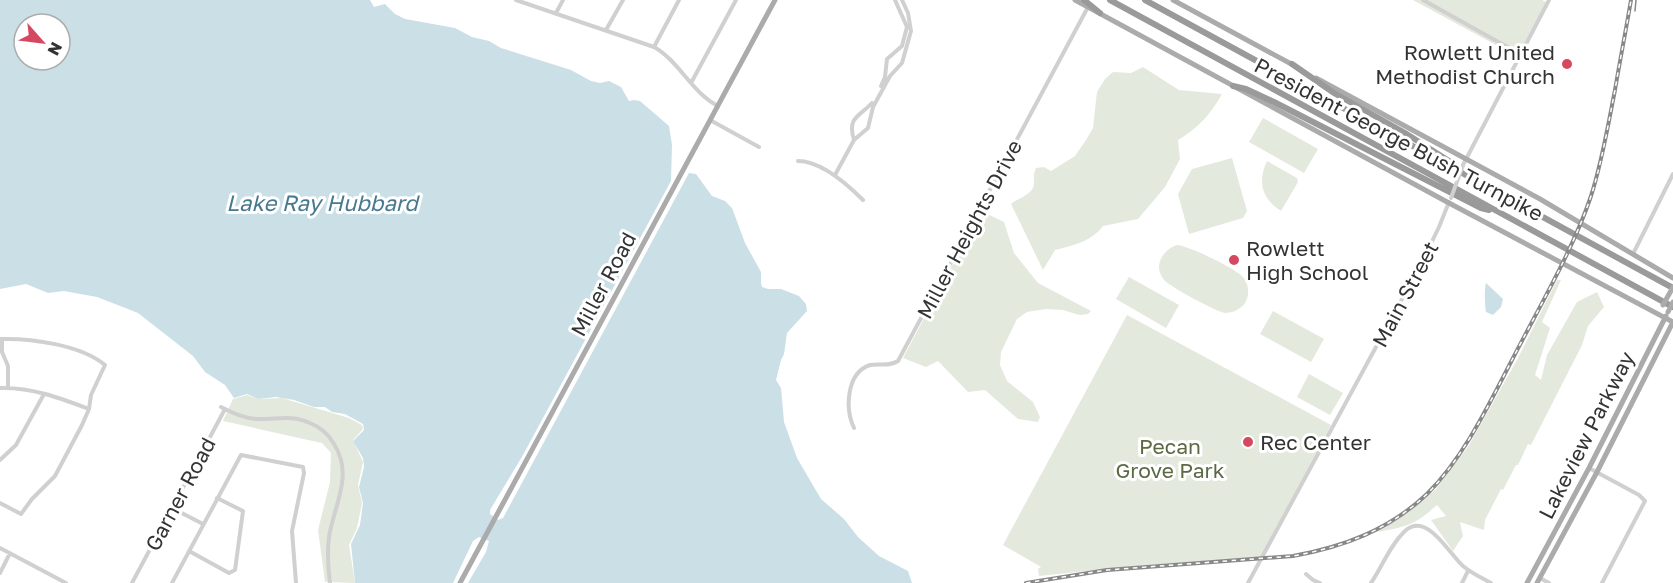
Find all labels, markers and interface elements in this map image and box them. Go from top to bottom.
north arrow [12,12,72,72]
text: N [44,39,67,59]
place label: Rowlett United Methodist Church [1375,39,1555,89]
street label: President George Bush Turnpike [1250,52,1548,226]
marker: Rowlett United Methodist Church [1560,57,1574,71]
street label: Miller Heights Drive [911,135,1027,323]
water label: Lake Ray Hubbard [226,189,420,216]
street label: Miller Road [565,228,641,340]
place label: Rowlett High School [1246,235,1368,285]
street label: Main Street [1366,237,1444,351]
marker: Rowlett High School [1227,253,1241,267]
street label: Lakeview Parkway [1533,347,1640,523]
place label: Rec Center [1260,429,1371,455]
street label: Garner Road [139,433,221,555]
park label: Pecan Grove Park [1115,433,1225,483]
marker: Rec Center [1241,435,1255,449]

